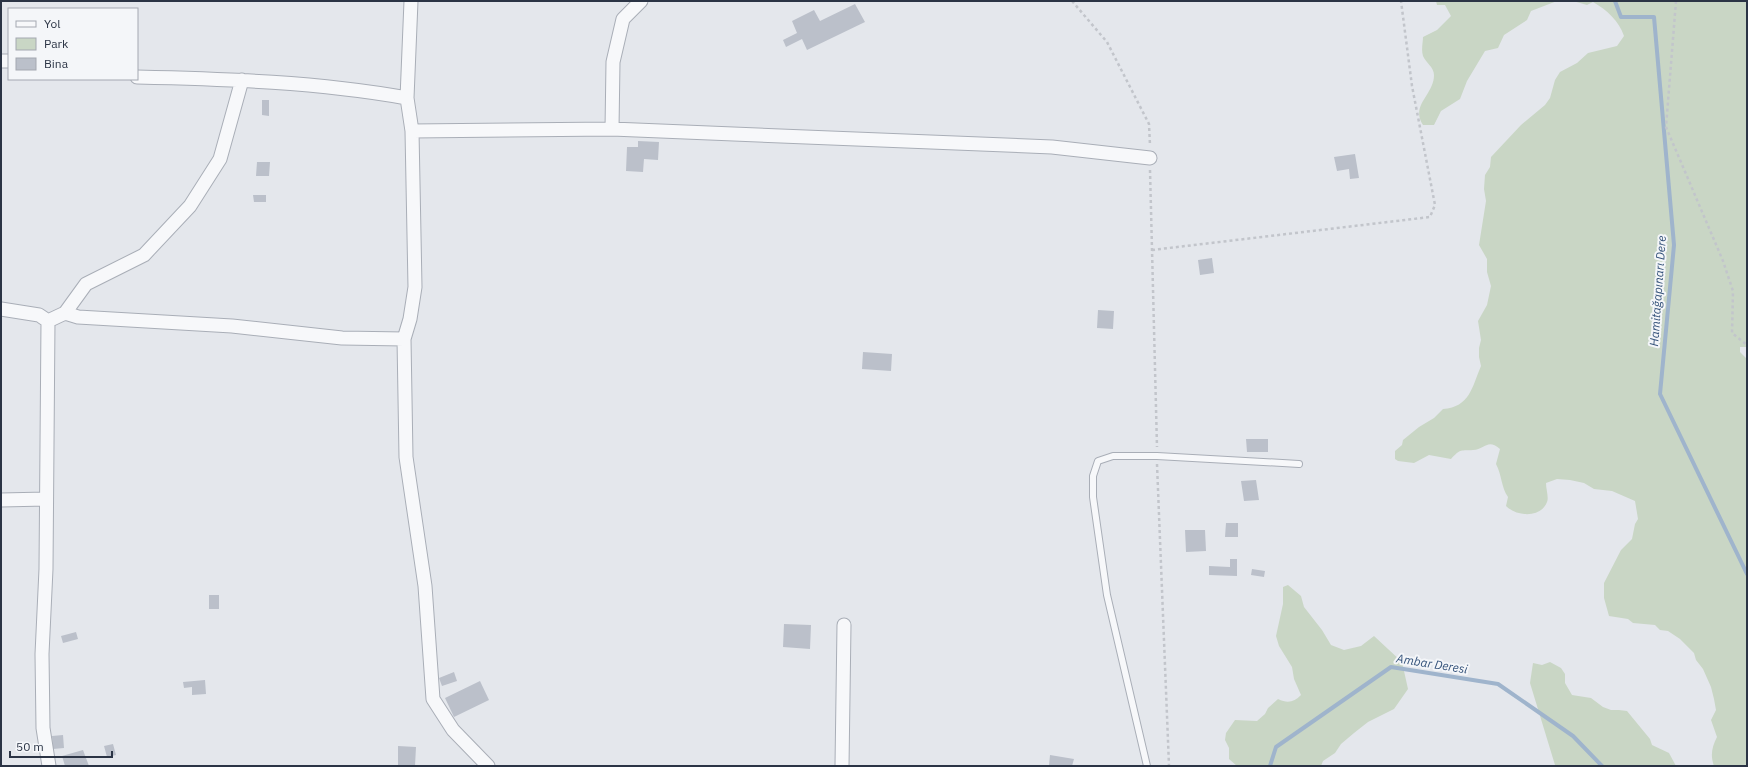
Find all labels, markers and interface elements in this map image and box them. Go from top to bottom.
legend [8,8,138,80]
text: Yol [44,16,61,31]
text: Park [44,36,69,51]
text: Bina [44,56,69,71]
water label: Hamitağapınarı Dere [1646,235,1669,347]
water label: Ambar Deresi [1394,650,1470,677]
scale bar [10,733,112,759]
text: 50 m [16,739,44,754]

